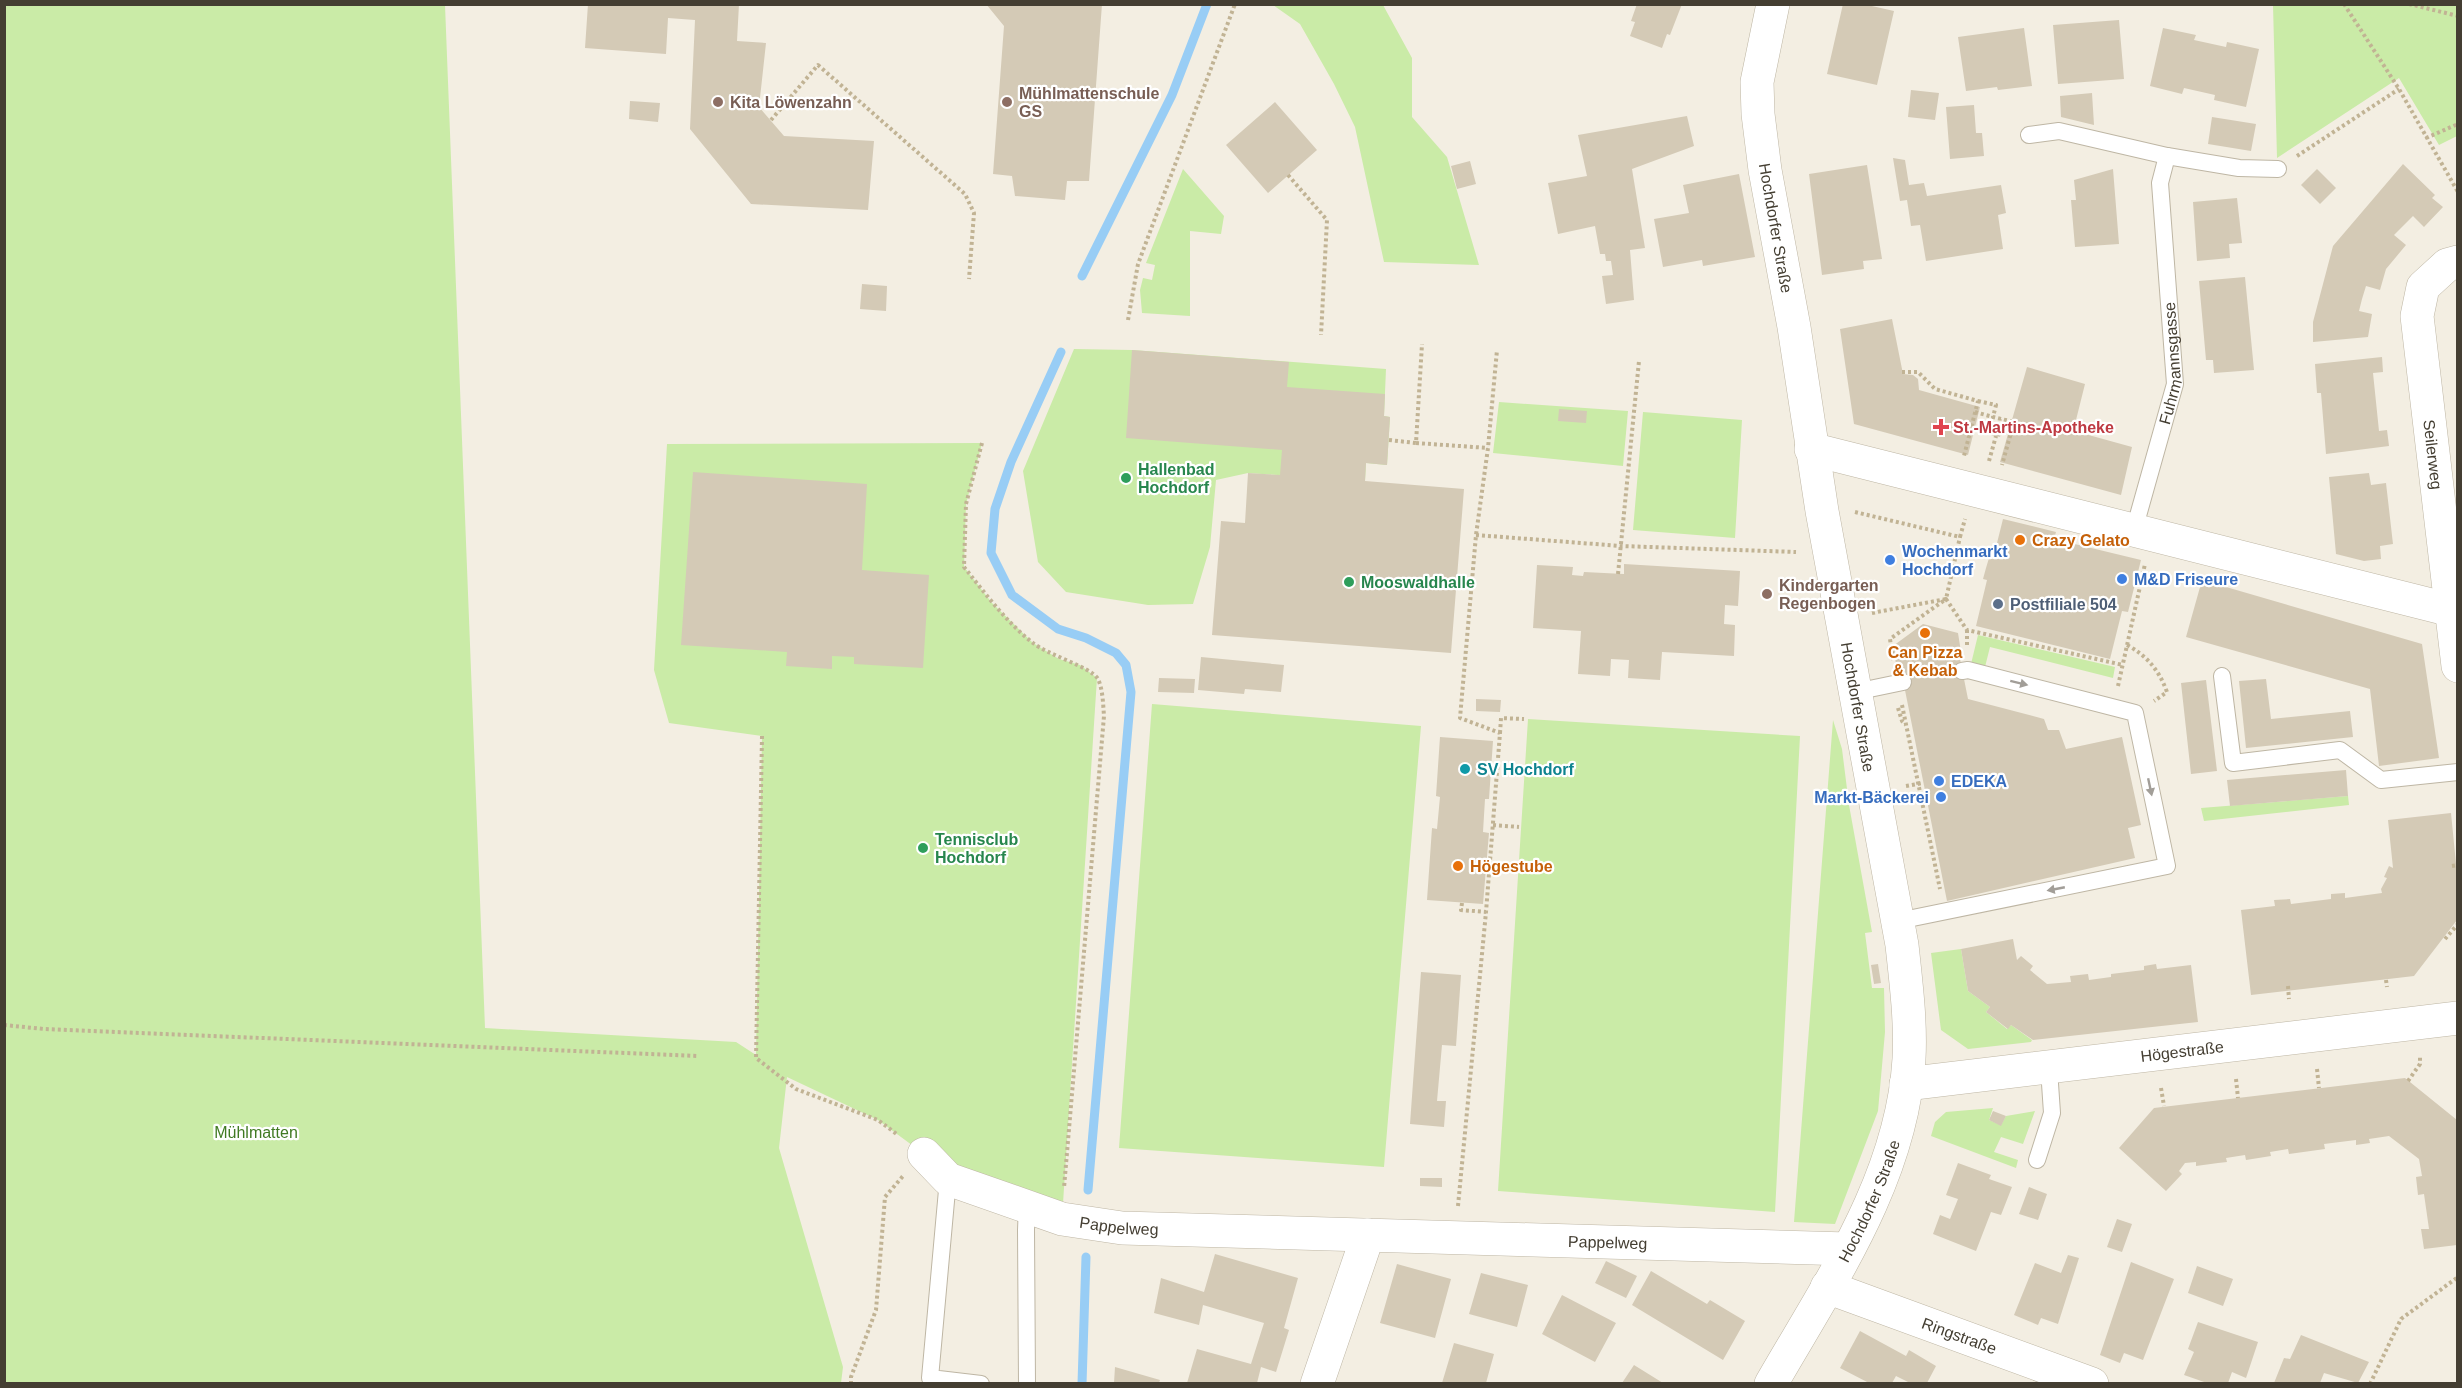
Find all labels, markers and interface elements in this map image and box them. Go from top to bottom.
place label: Mühlmattenschule GS [1019,85,1160,120]
place label: Kita Löwenzahn [730,94,852,111]
marker: Kita Löwenzahn [711,95,725,109]
marker: Mühlmattenschule GS [1000,95,1014,109]
street label: Hochdorfer Straße [1756,162,1795,294]
street label: Fuhrmannsgasse [2156,301,2185,426]
place label: St.-Martins-Apotheke [1953,419,2114,436]
street label: Seilerweg [2420,419,2445,490]
marker: St.-Martins-Apotheke [1934,420,1948,434]
place label: Hallenbad Hochdorf [1138,461,1214,496]
marker: Hallenbad Hochdorf [1119,471,1133,485]
place label: Crazy Gelato [2032,532,2130,549]
marker: Crazy Gelato [2013,533,2027,547]
place label: Wochenmarkt Hochdorf [1902,543,2008,578]
marker: Wochenmarkt Hochdorf [1883,553,1897,567]
place label: M&D Friseure [2134,571,2238,588]
marker: M&D Friseure [2115,572,2129,586]
place label: Mooswaldhalle [1361,574,1475,591]
marker: Mooswaldhalle [1342,575,1356,589]
place label: Kindergarten Regenbogen [1779,577,1879,612]
marker: Kindergarten Regenbogen [1760,587,1774,601]
place label: Postfiliale 504 [2010,596,2117,613]
marker: Postfiliale 504 [1991,597,2005,611]
marker: Can Pizza & Kebab [1918,626,1932,640]
street label: Hochdorfer Straße [1838,641,1877,773]
place label: Can Pizza & Kebab [1888,644,1962,679]
one-way arrow [2010,679,2028,689]
place label: SV Hochdorf [1477,761,1575,778]
marker: SV Hochdorf [1458,762,1472,776]
place label: EDEKA [1951,773,2007,790]
marker: EDEKA [1932,774,1946,788]
one-way arrow [2146,777,2156,796]
place label: Markt-Bäckerei [1814,789,1929,806]
marker: Markt-Bäckerei [1934,790,1948,804]
place label: Tennisclub Hochdorf [935,831,1018,866]
marker: Tennisclub Hochdorf [916,841,930,855]
place label: Högestube [1470,858,1553,875]
marker: Högestube [1451,859,1465,873]
one-way arrow [2046,885,2065,894]
street label: Högestraße [2140,1038,2225,1065]
park label: Mühlmatten [214,1124,298,1141]
street label: Hochdorfer Straße [1835,1138,1903,1265]
street label: Pappelweg [1078,1214,1159,1238]
street label: Pappelweg [1568,1233,1647,1252]
street label: Ringstraße [1920,1314,1999,1357]

